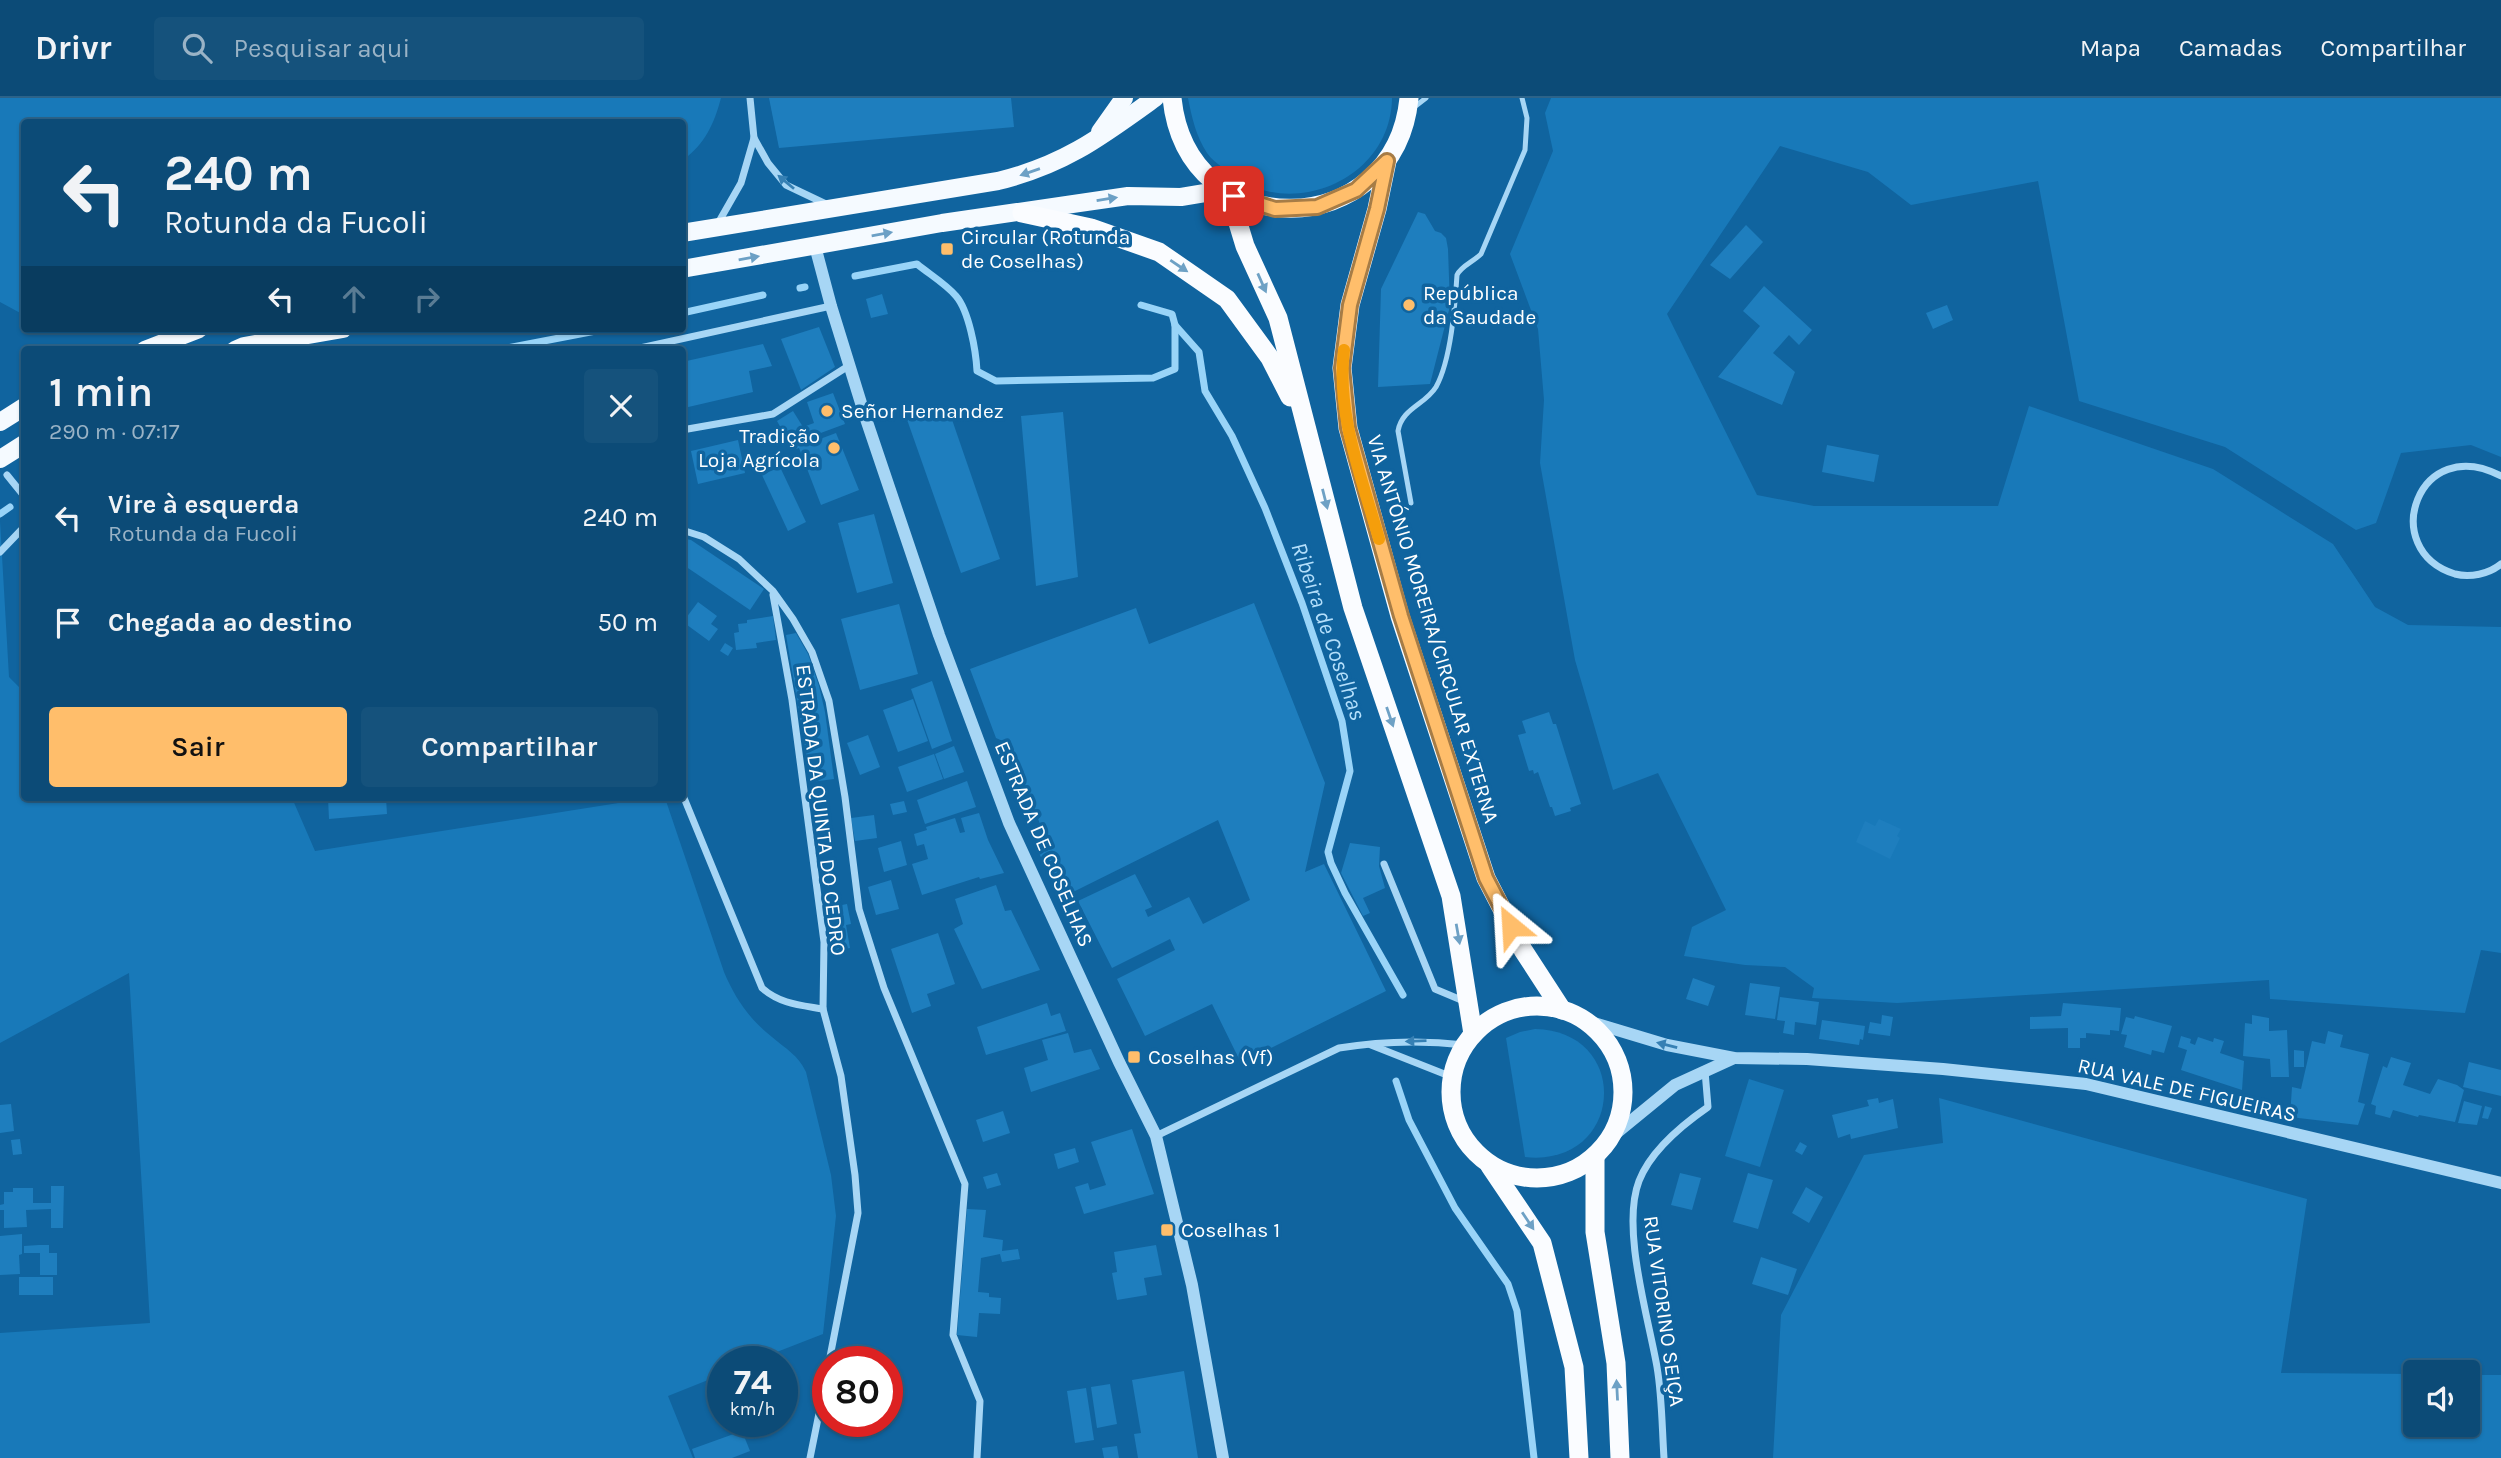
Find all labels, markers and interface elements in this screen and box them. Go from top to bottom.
search box [154,17,644,80]
text: Drivr [35,29,112,67]
icon: search [178,29,216,67]
text: Pesquisar aqui [234,33,410,64]
text: Mapa [2080,34,2141,62]
text: Camadas [2179,34,2283,62]
text: Compartilhar [2321,34,2466,62]
text: 240 m [164,145,313,202]
icon: left [49,147,140,238]
pin [1204,166,1264,226]
one-way arrow [1019,167,1040,178]
one-way arrow [777,174,795,189]
icon: arrive [1215,177,1253,215]
one-way arrow [1096,193,1118,204]
text: Rotunda da Fucoli [164,204,428,241]
place label: Circular (Rotunda de Coselhas) [961,225,1130,273]
one-way arrow [871,228,893,239]
marker: Circular (Rotunda de Coselhas) [939,241,955,257]
one-way arrow [738,252,760,263]
one-way arrow [1170,259,1188,273]
one-way arrow [1256,273,1268,293]
icon: left [262,280,300,318]
icon: ahead [335,280,373,318]
icon: right [408,280,446,318]
place label: República da Saudade [1423,281,1536,329]
marker: República da Saudade [1401,297,1417,313]
text: 1 min [49,367,153,417]
button: close [584,369,658,443]
place label: Señor Hernandez [841,399,1004,423]
marker: Señor Hernandez [819,403,835,419]
text: 290 m · 07:17 [49,418,179,445]
place label: Tradição Loja Agrícola [698,424,820,472]
street label: VIA ANTÓNIO MOREIRA/CIRCULAR EXTERNA [1362,432,1504,826]
marker: Tradição Loja Agrícola [826,440,842,456]
one-way arrow [1320,488,1331,510]
text: Vire à esquerda [108,489,299,520]
icon: left [49,499,87,537]
text: 240 m [582,502,658,533]
text: Rotunda da Fucoli [108,520,298,547]
water label: Ribeira de Coselhas [1285,539,1372,724]
icon: arrive [49,604,87,642]
text: Chegada ao destino [108,607,352,638]
text: 50 m [597,607,658,638]
street label: ESTRADA DA QUINTA DO CEDRO [791,663,851,957]
one-way arrow [1385,706,1396,727]
button: Sair [49,707,347,787]
button: Compartilhar [361,707,658,787]
street label: ESTRADA DE COSELHAS [990,738,1098,950]
position arrow [1474,889,1548,963]
one-way arrow [1452,923,1463,945]
one-way arrow [1405,1036,1427,1047]
one-way arrow [1656,1039,1678,1050]
place label: Coselhas (Vf) [1148,1045,1273,1069]
marker: Coselhas (Vf) [1126,1049,1142,1065]
street label: RUA VALE DE FIGUEIRAS [2075,1053,2299,1127]
one-way arrow [1521,1212,1534,1231]
street label: RUA VITORINO SEIÇA [1639,1214,1689,1408]
place label: Coselhas 1 [1181,1218,1280,1242]
marker: Coselhas 1 [1159,1222,1175,1238]
speed limit sign: 80 [812,1346,903,1437]
map controls [2403,1360,2480,1437]
button: sound [2403,1360,2480,1437]
text: 74 [733,1362,772,1403]
one-way arrow [1611,1379,1622,1401]
text: km/h [730,1398,775,1420]

